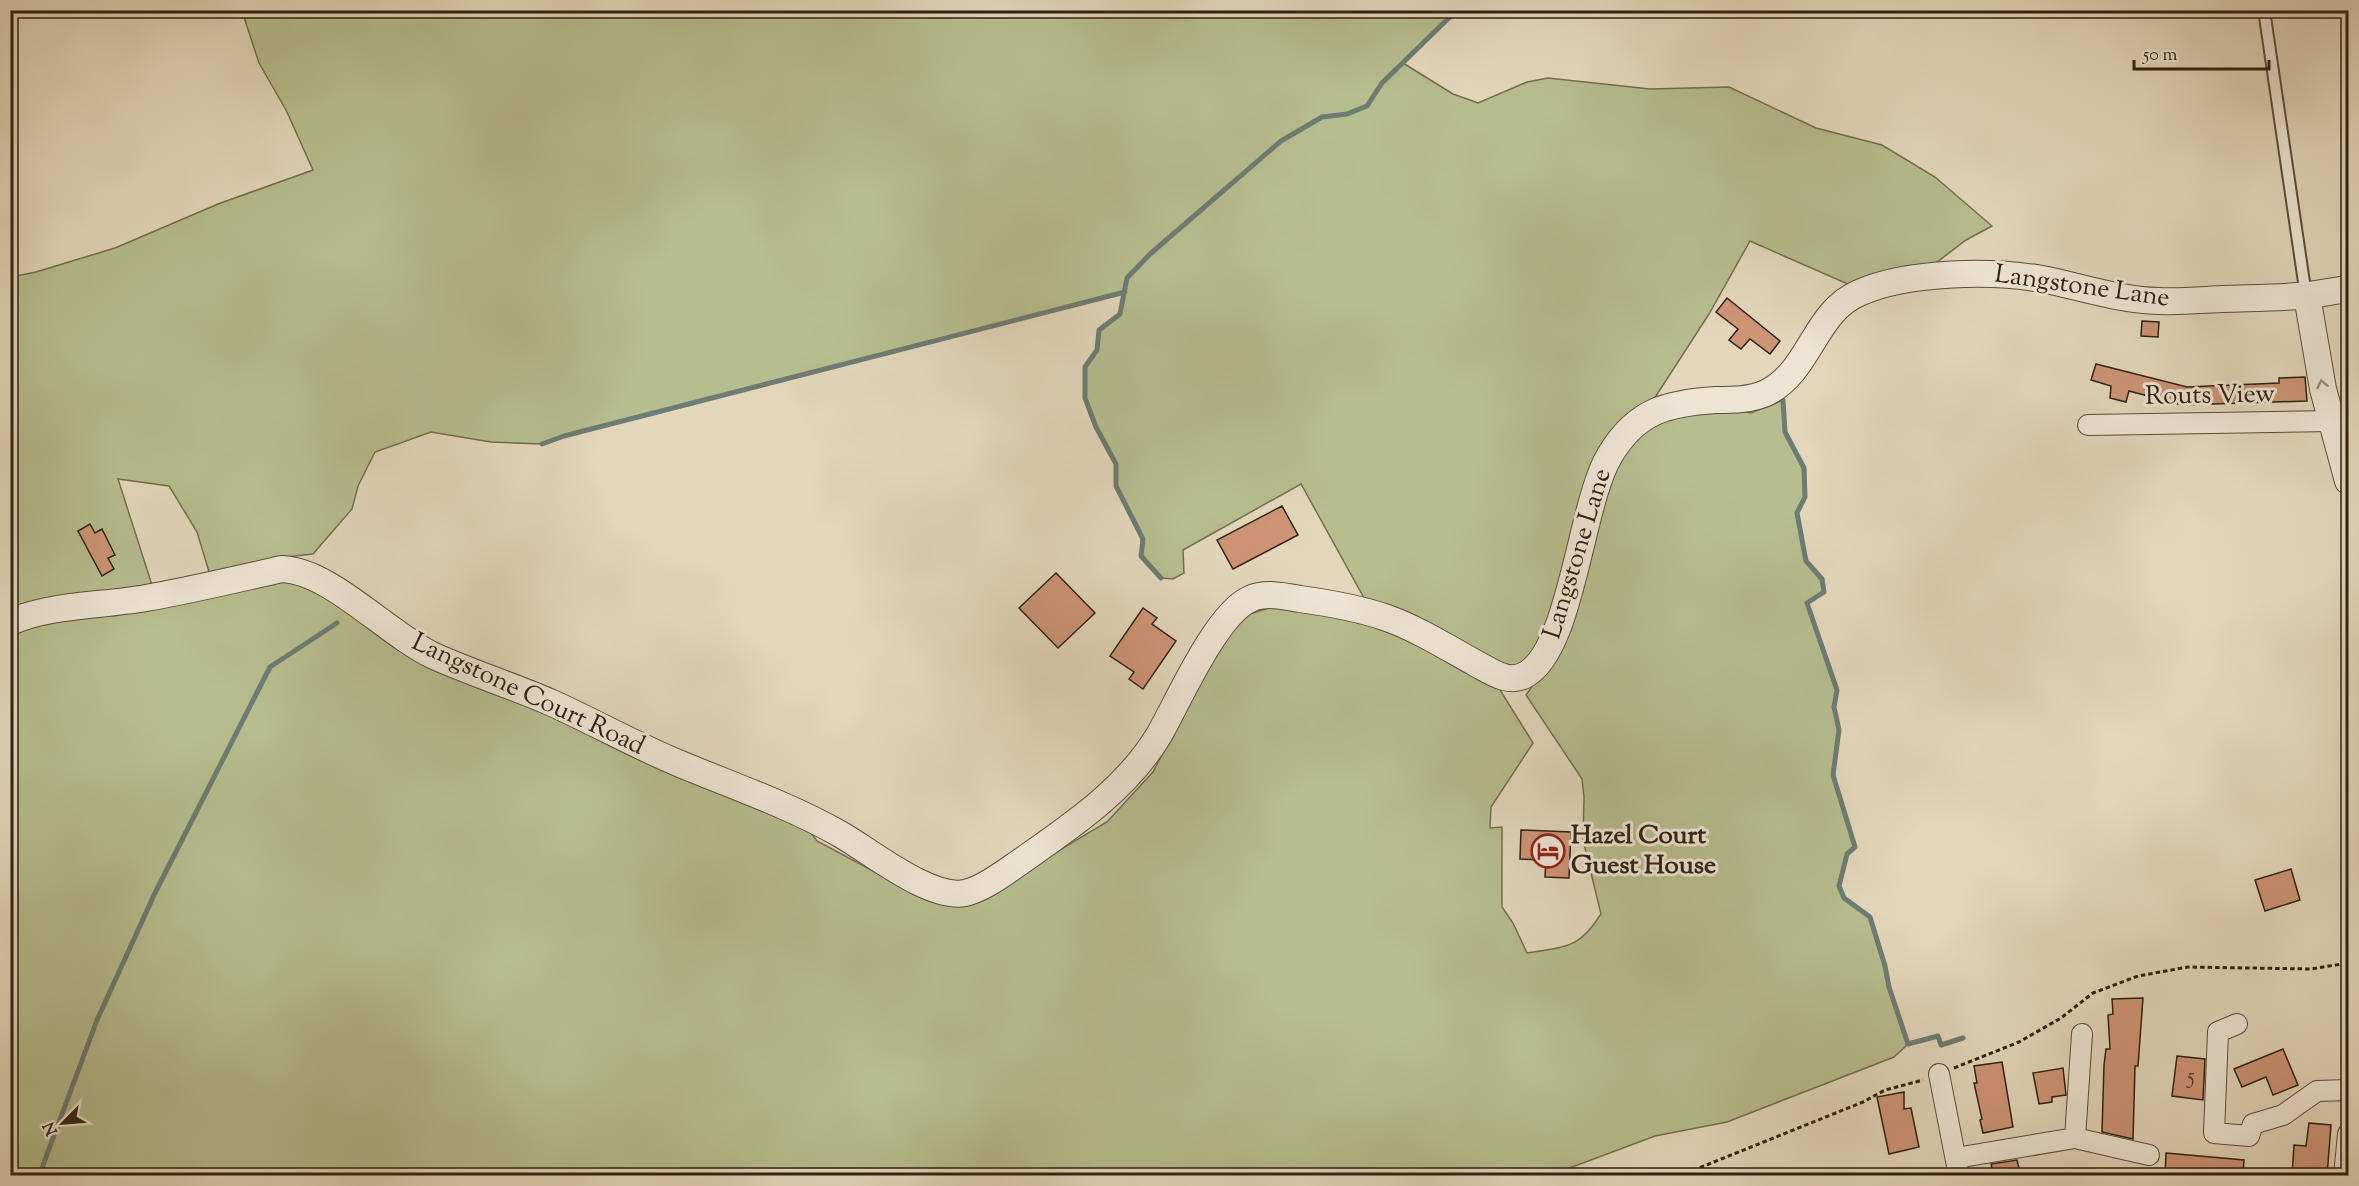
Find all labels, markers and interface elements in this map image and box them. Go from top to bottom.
scale bar [2134,33,2269,71]
text: 50 m [2142,43,2178,69]
street label: Langstone Lane [1992,256,2172,318]
street label: Routs View [2145,376,2275,416]
one-way arrow [2317,379,2330,389]
street label: Langstone Lane [1535,464,1621,644]
street label: Langstone Court Road [405,625,651,765]
place label: Hazel Court Guest House [1571,818,1716,885]
hotel icon: Hazel Court Guest House [1530,833,1566,869]
house number: 5 [2185,1062,2195,1094]
north arrow [33,1093,93,1153]
text: N [38,1117,65,1139]

